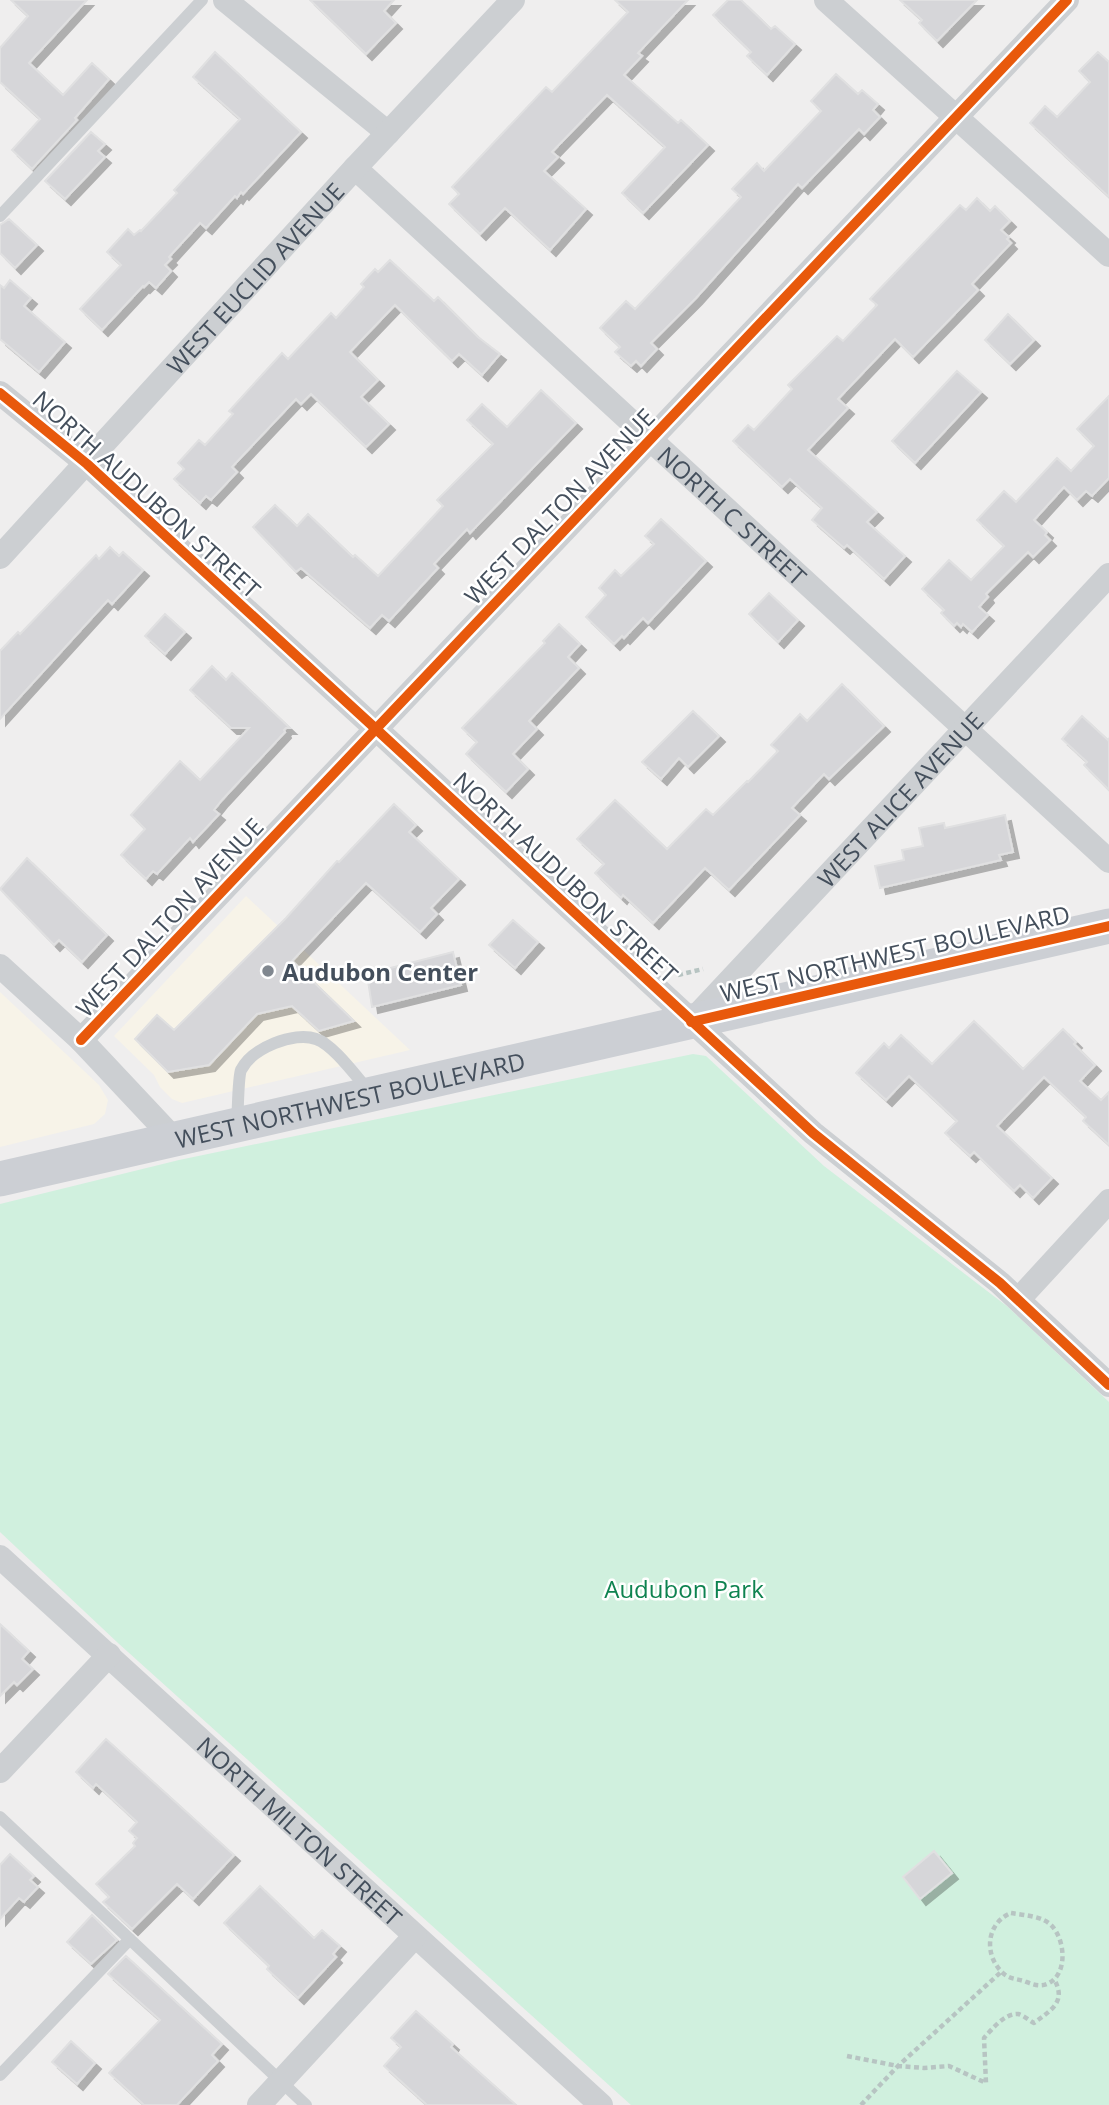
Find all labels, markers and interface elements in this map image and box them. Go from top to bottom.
street label: WEST EUCLID AVENUE [159,175,351,381]
street label: NORTH AUDUBON STREET [26,383,268,605]
street label: WEST DALTON AVENUE [456,401,662,611]
street label: NORTH C STREET [651,438,814,592]
street label: WEST ALICE AVENUE [809,704,990,894]
street label: NORTH AUDUBON STREET [447,764,685,990]
street label: WEST DALTON AVENUE [68,810,270,1024]
street label: WEST NORTHWEST BOULEVARD [717,897,1073,1009]
place label: Audubon Center [282,955,478,988]
marker: Audubon Center [260,963,276,979]
street label: WEST NORTHWEST BOULEVARD [172,1043,528,1155]
park label: Audubon Park [604,1572,764,1605]
street label: NORTH MILTON STREET [190,1728,410,1933]

